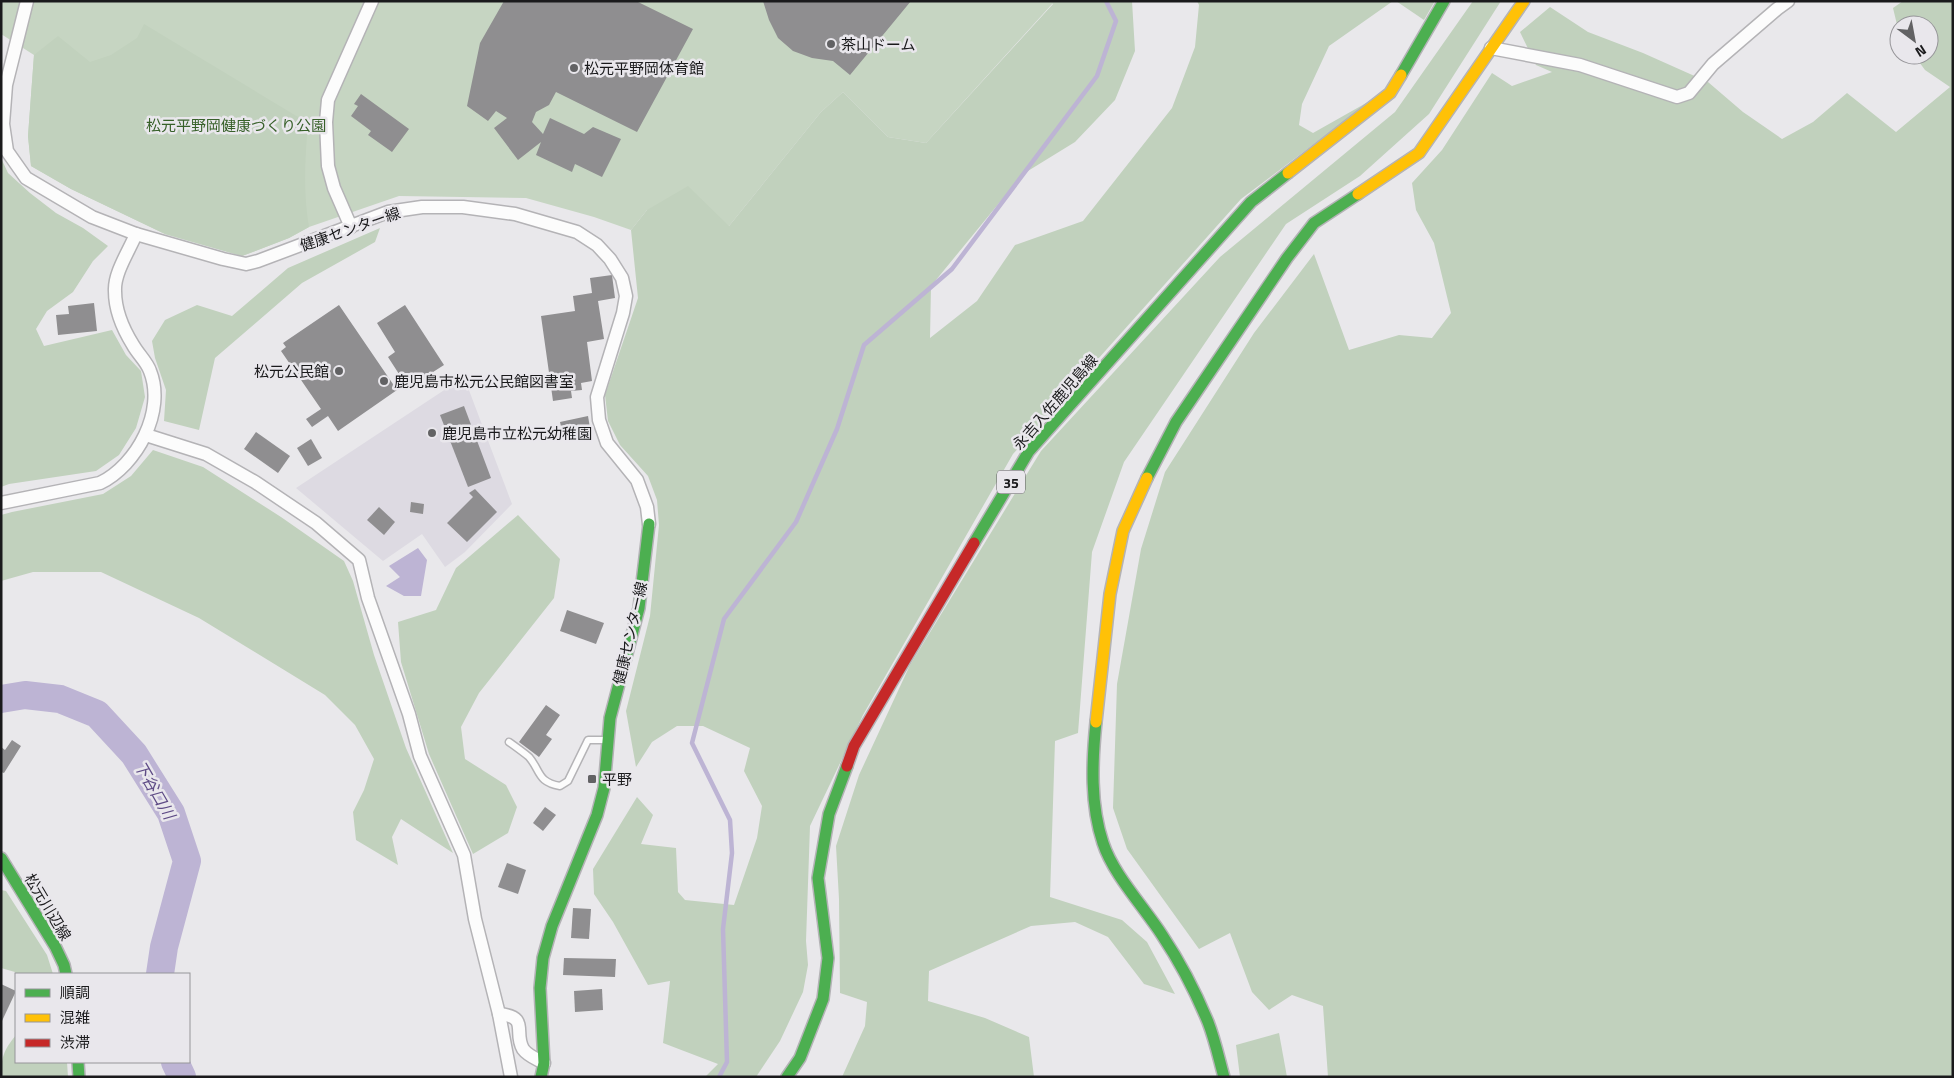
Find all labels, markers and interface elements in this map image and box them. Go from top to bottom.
north arrow [1889,15,1939,65]
place label: 茶山ドーム [841,33,916,56]
marker: 茶山ドーム [825,38,837,50]
text: N [1911,40,1931,63]
place label: 松元平野岡体育館 [584,57,704,80]
marker: 松元平野岡体育館 [568,62,580,74]
park label: 松元平野岡健康づくり公園 [146,114,326,137]
street label: 健康センター線 [297,201,403,257]
street label: 永吉入佐鹿児島線 [1007,349,1103,455]
place label: 松元公民館 [254,360,329,383]
marker: 松元公民館 [333,365,345,377]
place label: 鹿児島市松元公民館図書室 [394,370,574,393]
marker: 鹿児島市松元公民館図書室 [378,375,390,387]
place label: 鹿児島市立松元幼稚園 [442,422,592,445]
marker: 鹿児島市立松元幼稚園 [426,427,438,439]
road number: 35 [997,471,1025,494]
street label: 健康センター線 [607,579,653,687]
water label: 下谷口川 [129,756,182,825]
place label: 平野 [602,768,632,791]
marker: 平野 [586,773,598,785]
street label: 松元川辺線 [19,869,77,945]
legend [15,973,190,1063]
text: 順調 [60,981,90,1004]
text: 混雑 [60,1006,90,1029]
text: 渋滞 [60,1031,90,1054]

